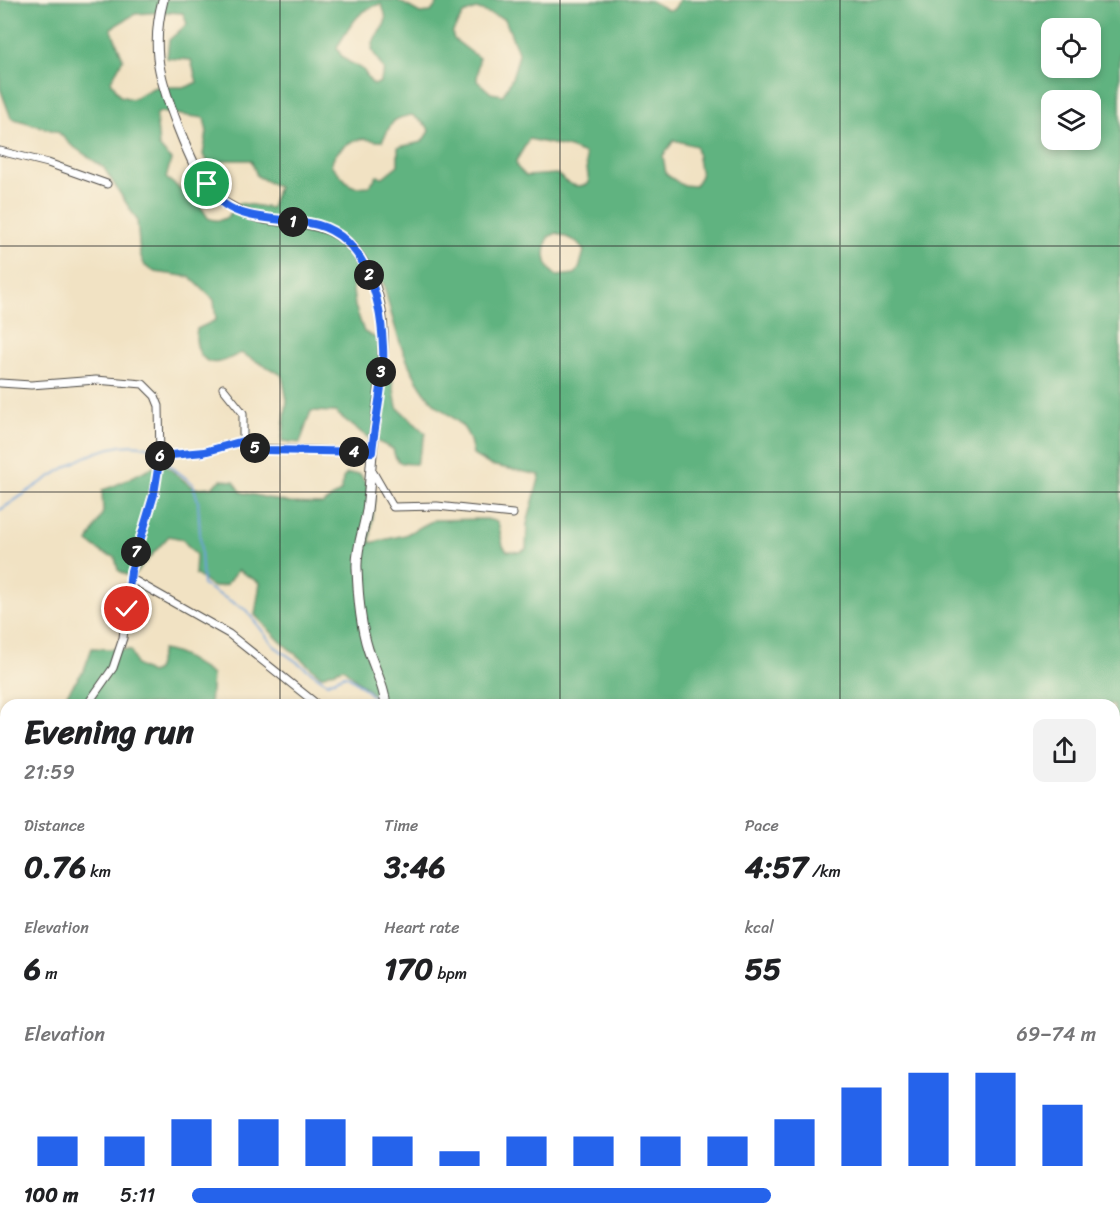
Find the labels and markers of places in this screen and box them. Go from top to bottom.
pin [181,158,232,209]
pin: 1 [278,207,308,237]
pin: 2 [354,260,384,290]
pin: 3 [366,357,396,387]
pin: 5 [240,433,270,463]
pin: 4 [339,437,369,467]
pin: 6 [145,441,175,471]
pin: 7 [121,537,151,567]
pin [101,583,152,634]

